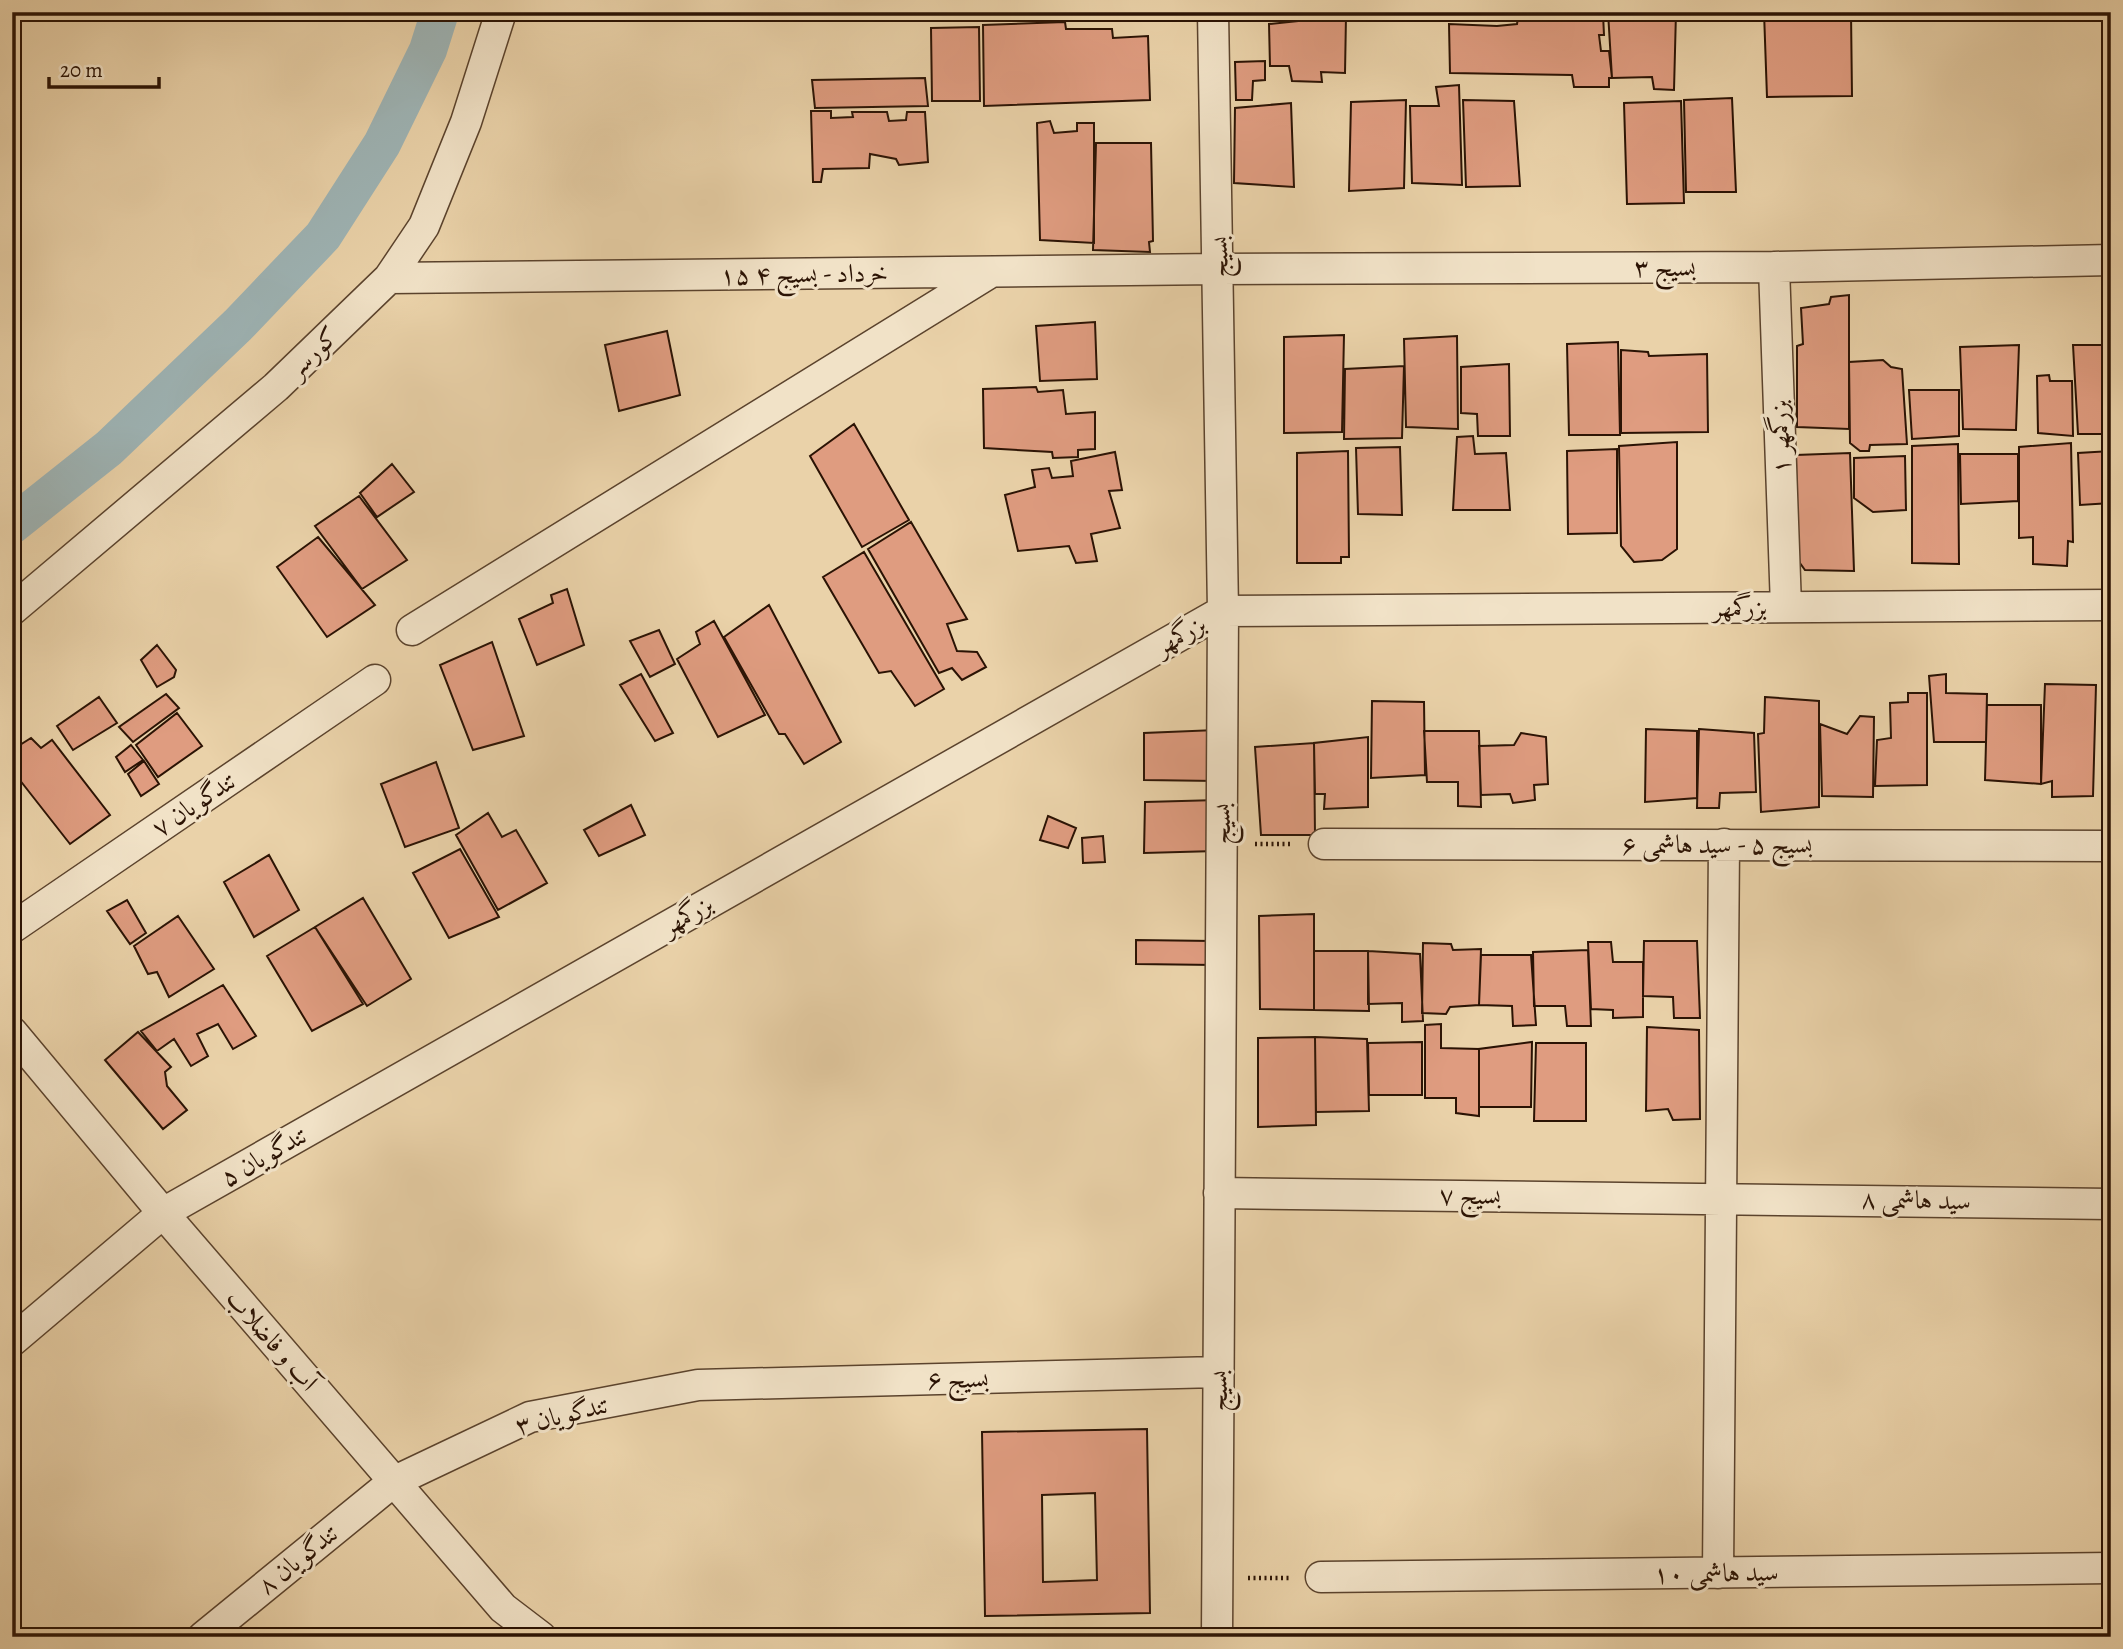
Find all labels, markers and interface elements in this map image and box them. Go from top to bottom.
scale bar [49,46,159,90]
text: 20 m [60,56,103,84]
street label: بسیج [1201,236,1243,278]
street label: بسیج ۳ [1634,250,1696,291]
street label: ۱۵ خرداد - بسیج ۴ [720,255,889,299]
street label: کورسر [277,319,347,387]
street label: بزرگمهر ۱ [1761,399,1799,475]
street label: بزرگمهر [1710,590,1767,625]
street label: بزرگمهر [1145,606,1212,665]
street label: تندگویان ۷ [145,763,243,845]
street label: بسیج [1204,803,1245,845]
street label: بسیج ۵ - سید هاشمی ۶ [1622,827,1813,868]
street label: بزرگمهر [652,886,719,945]
street label: تندگویان ۵ [214,1117,314,1195]
street label: بسیج ۷ [1439,1178,1501,1219]
street label: سید هاشمی ۸ [1861,1182,1971,1218]
street label: آب و فاضلاب [218,1282,328,1400]
street label: بسیج ۶ [927,1361,990,1403]
street label: بسیج [1201,1370,1242,1412]
street label: تندگویان ۳ [512,1386,612,1444]
street label: تندگویان ۸ [250,1515,346,1603]
street label: سید هاشمی ۱۰ [1653,1554,1779,1592]

